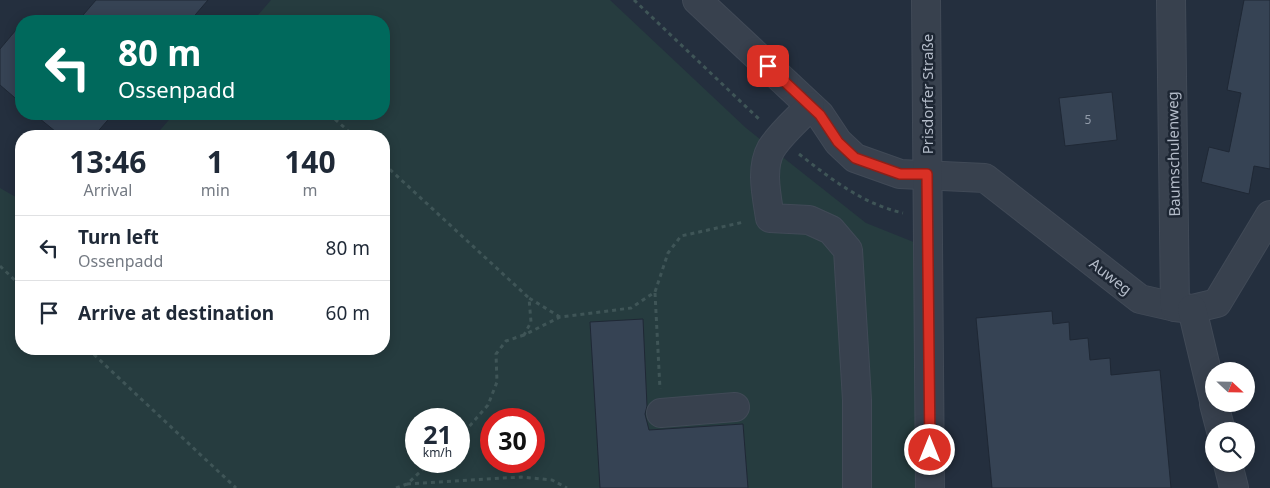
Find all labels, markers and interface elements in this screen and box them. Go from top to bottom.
text: 80 m [118,29,201,76]
street label: Prisdorfer Straße [917,34,937,154]
icon: left [35,35,100,100]
pin [747,45,789,87]
icon: arrive [754,52,782,80]
text: Ossenpadd [118,74,235,104]
street label: Baumschulenweg [1162,91,1184,217]
house number: 5 [1085,111,1092,128]
text: 13:46 [69,141,146,182]
text: 1 [207,141,224,182]
text: 140 [284,141,336,182]
text: Arrival [83,179,132,201]
text: min [201,179,230,201]
text: m [302,179,317,201]
text: Turn left [78,224,159,250]
icon: left [35,234,63,262]
text: 80 m [326,235,370,261]
text: Ossenpadd [78,250,163,272]
street label: Auweg [1086,253,1136,299]
icon: arrive [35,299,63,327]
text: Arrive at destination [78,300,274,326]
text: 60 m [326,300,370,326]
north arrow [1205,362,1255,412]
map controls [1205,362,1255,472]
speed limit sign: 30 [480,408,545,473]
text: 21 [423,417,452,451]
button: search [1205,422,1255,472]
position arrow [903,423,955,475]
text: km/h [423,444,452,461]

